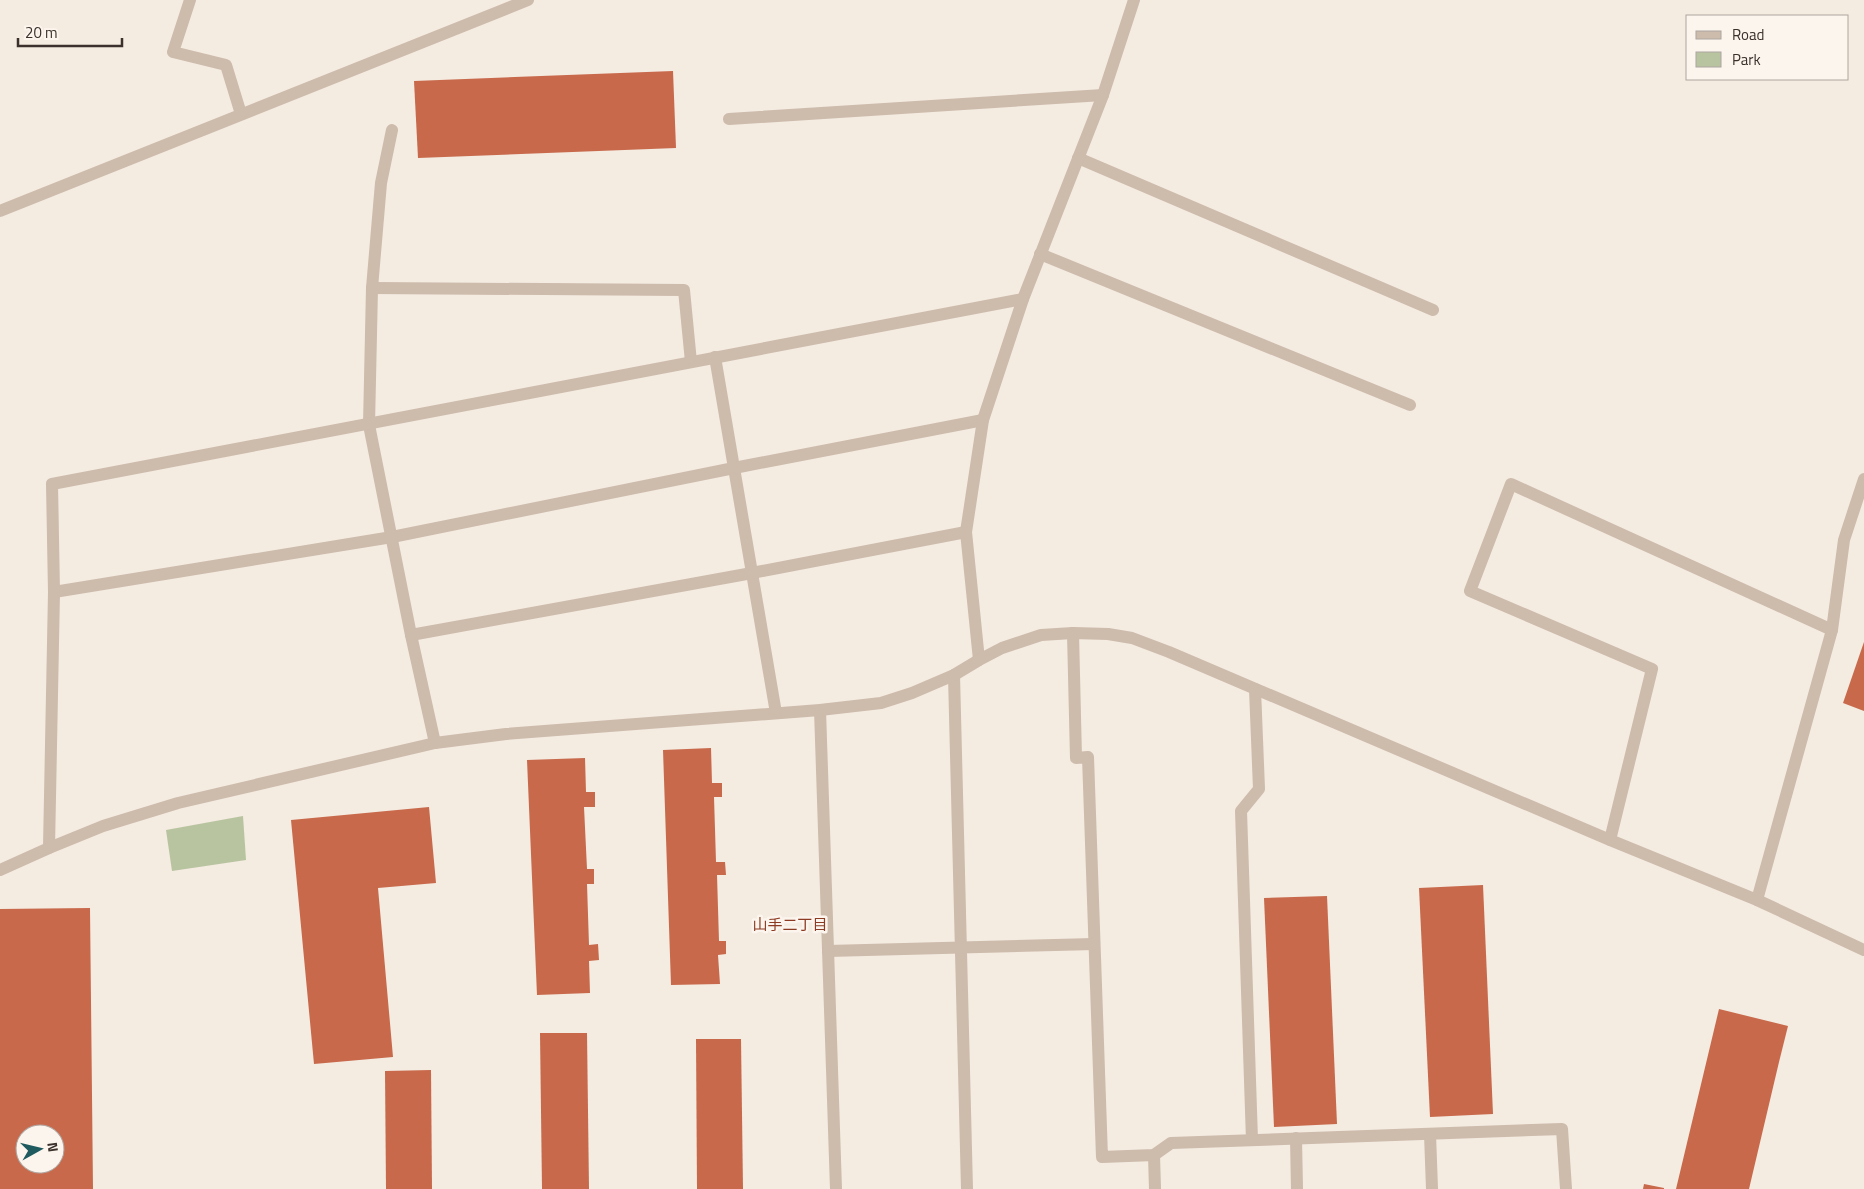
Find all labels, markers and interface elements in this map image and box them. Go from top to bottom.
scale bar [18,15,121,47]
legend [1686,15,1849,80]
text: 20 m [25,21,58,44]
text: Road [1732,23,1764,46]
text: Park [1732,48,1761,71]
district label: 山手二丁目 [752,913,828,936]
north arrow [15,1124,65,1174]
text: N [42,1141,64,1153]

